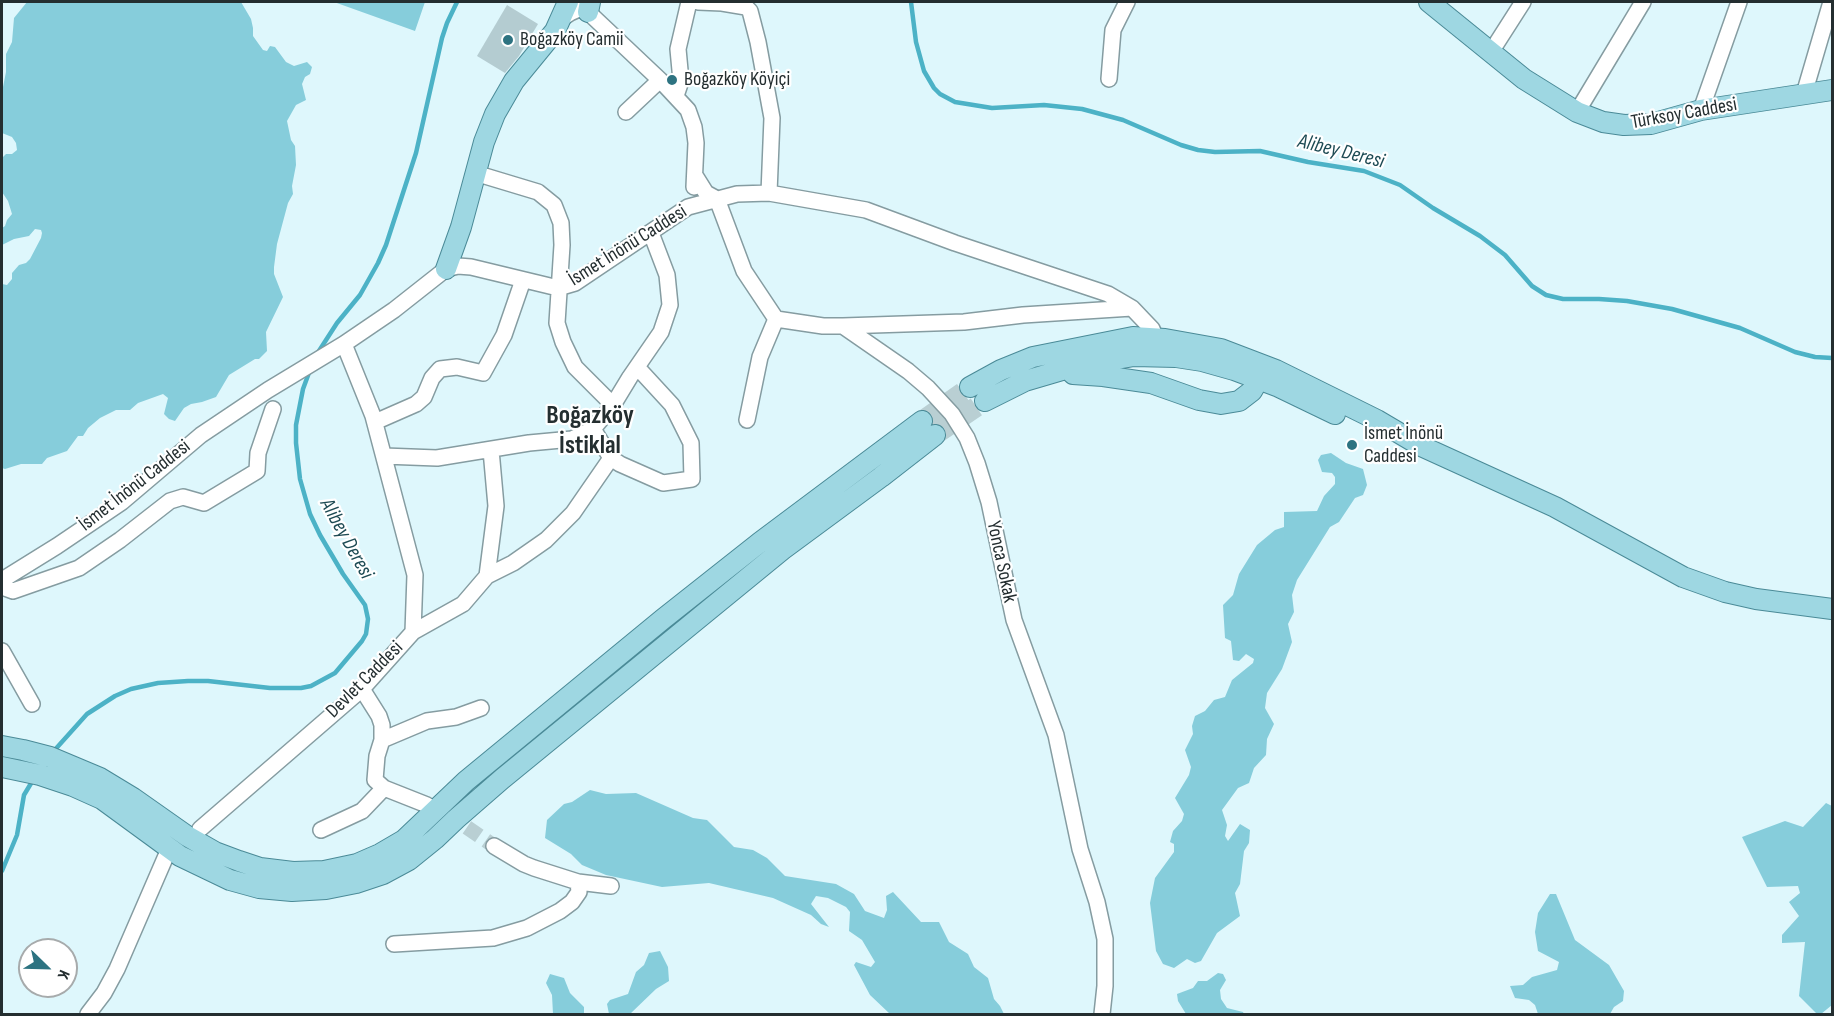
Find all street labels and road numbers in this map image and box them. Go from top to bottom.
street label: Türksoy Caddesi [1629,93,1739,135]
street label: İsmet İnönü Caddesi [564,200,692,292]
street label: İsmet İnönü Caddesi [74,435,196,537]
street label: Yonca Sokak [981,519,1021,605]
street label: Devlet Caddesi [321,636,409,724]

